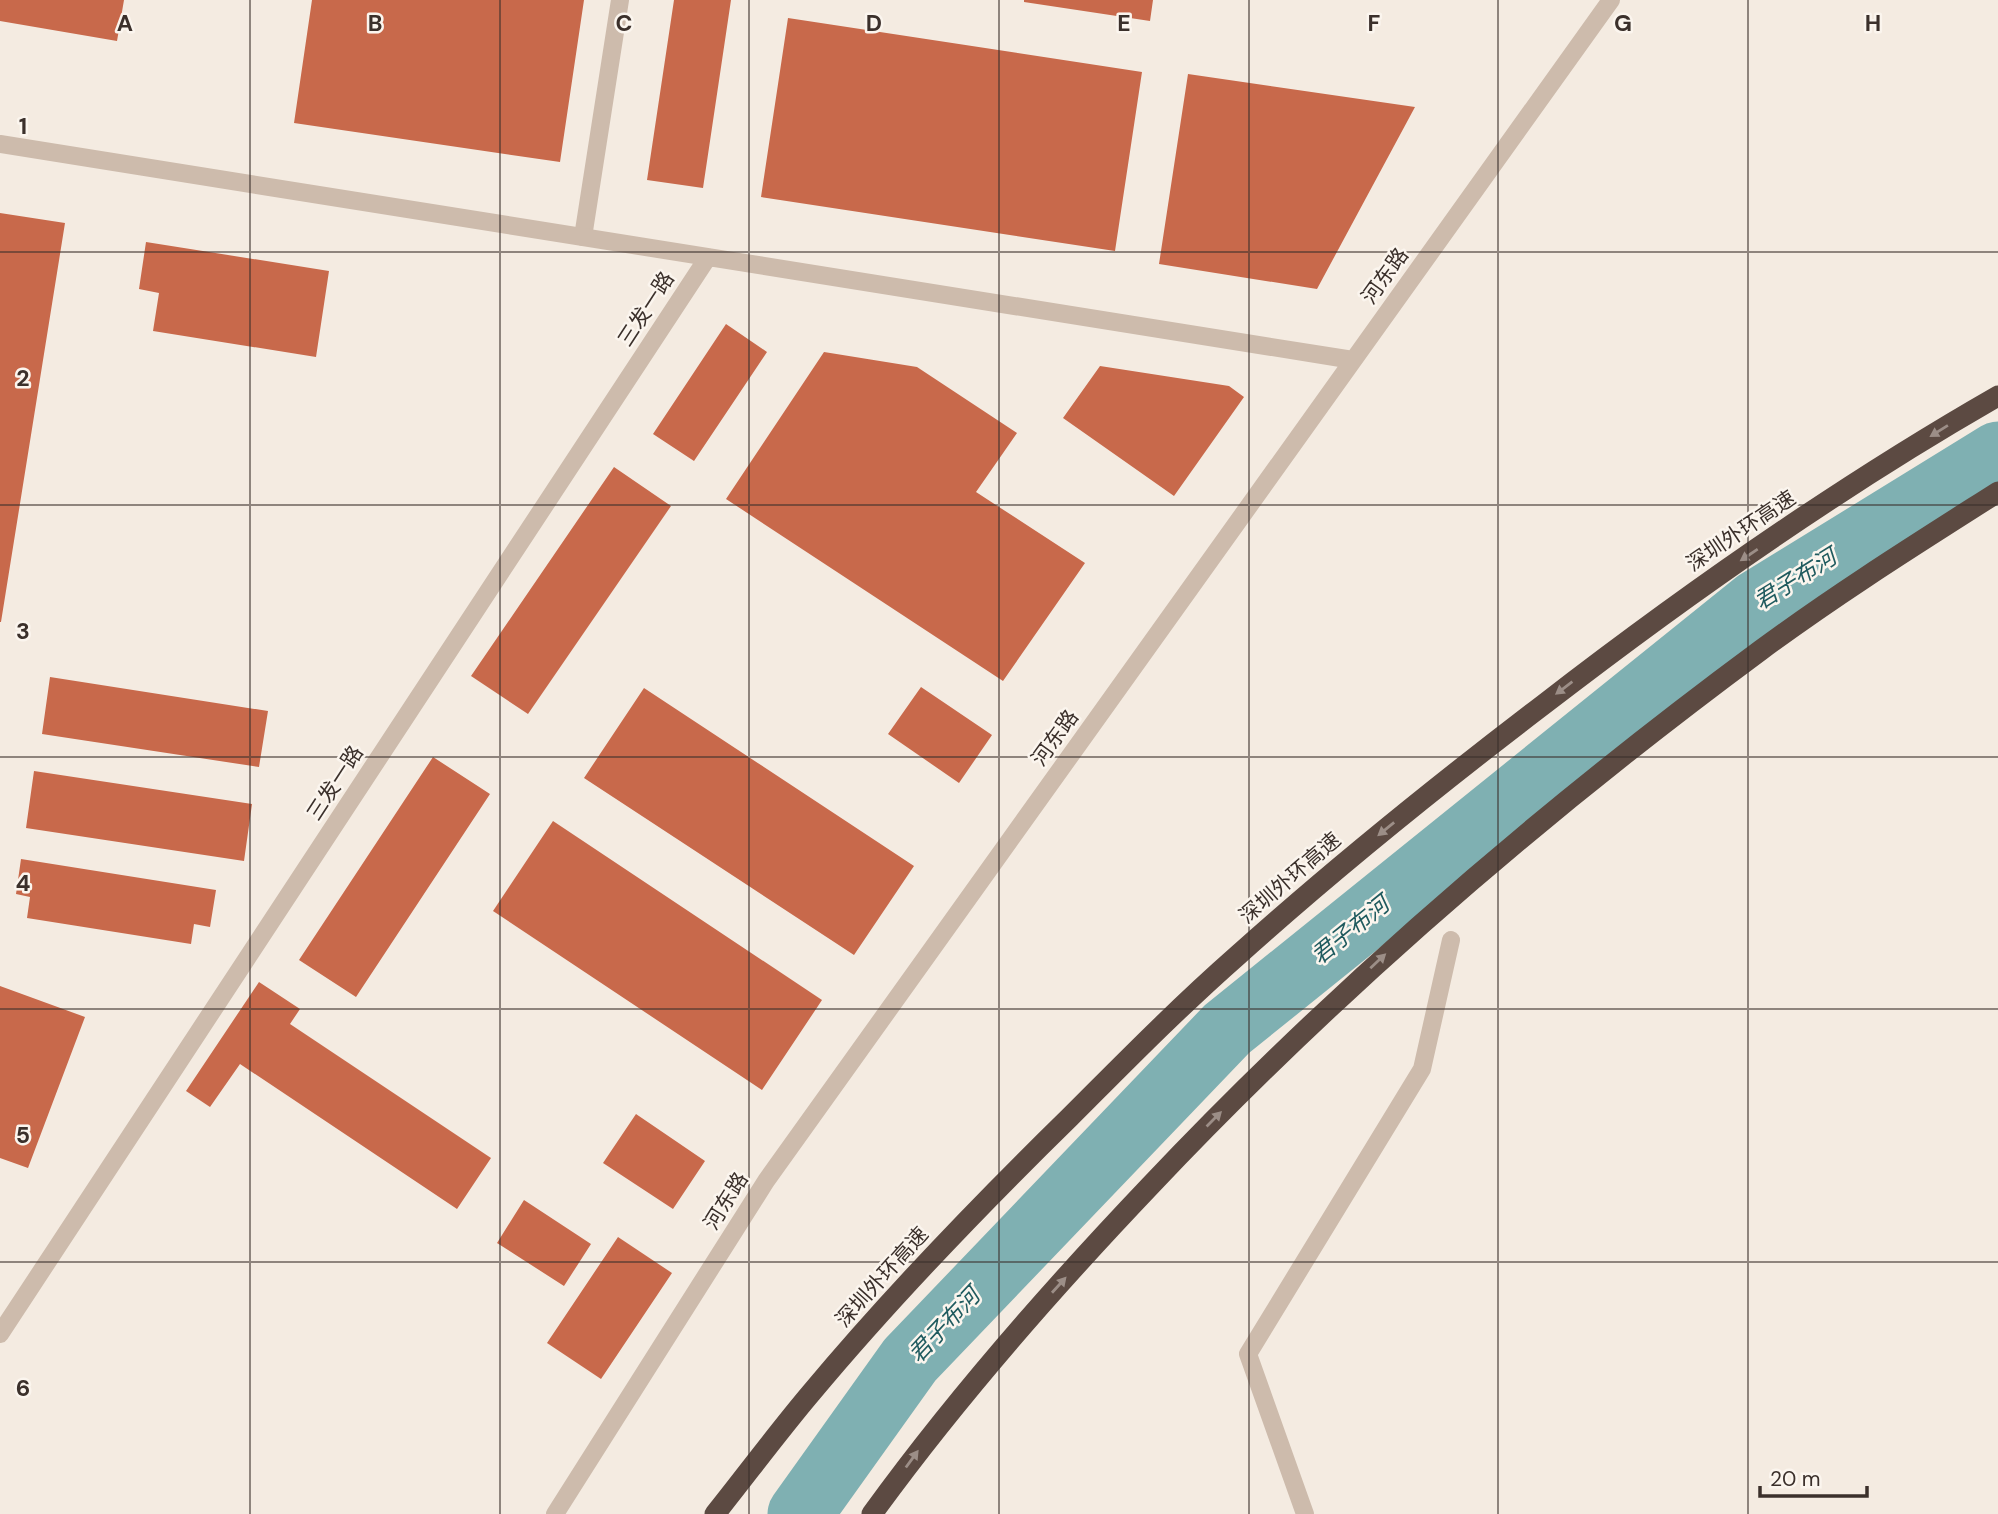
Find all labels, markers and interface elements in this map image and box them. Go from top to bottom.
text: A [117,8,133,38]
text: B [368,8,382,38]
text: C [616,8,632,38]
text: D [866,8,882,38]
text: E [1117,8,1131,38]
text: F [1368,8,1381,38]
text: G [1614,8,1632,38]
text: H [1865,8,1881,38]
text: 1 [19,111,27,141]
street label: 河东路 [1355,242,1415,310]
street label: 三发一路 [611,266,681,352]
text: 2 [16,363,30,393]
one-way arrow [1930,424,1949,437]
street label: 深圳外环高速 [1681,484,1801,578]
water label: 君子布河 [1748,540,1845,616]
one-way arrow [1739,548,1758,561]
text: 3 [16,616,30,646]
one-way arrow [1555,681,1574,695]
street label: 河东路 [1025,704,1085,772]
street label: 三发一路 [300,740,370,826]
one-way arrow [1377,821,1394,836]
street label: 深圳外环高速 [1233,826,1347,930]
text: 4 [16,868,31,898]
water label: 君子布河 [1305,887,1398,971]
one-way arrow [1369,954,1386,970]
one-way arrow [1205,1111,1222,1127]
text: 5 [16,1120,30,1150]
street label: 河东路 [697,1167,755,1235]
street label: 深圳外环高速 [829,1221,935,1333]
one-way arrow [1051,1276,1067,1294]
water label: 君子布河 [902,1278,989,1369]
text: 6 [16,1373,30,1403]
one-way arrow [905,1450,919,1468]
scale bar [1760,1454,1867,1498]
text: 20 m [1770,1465,1821,1493]

